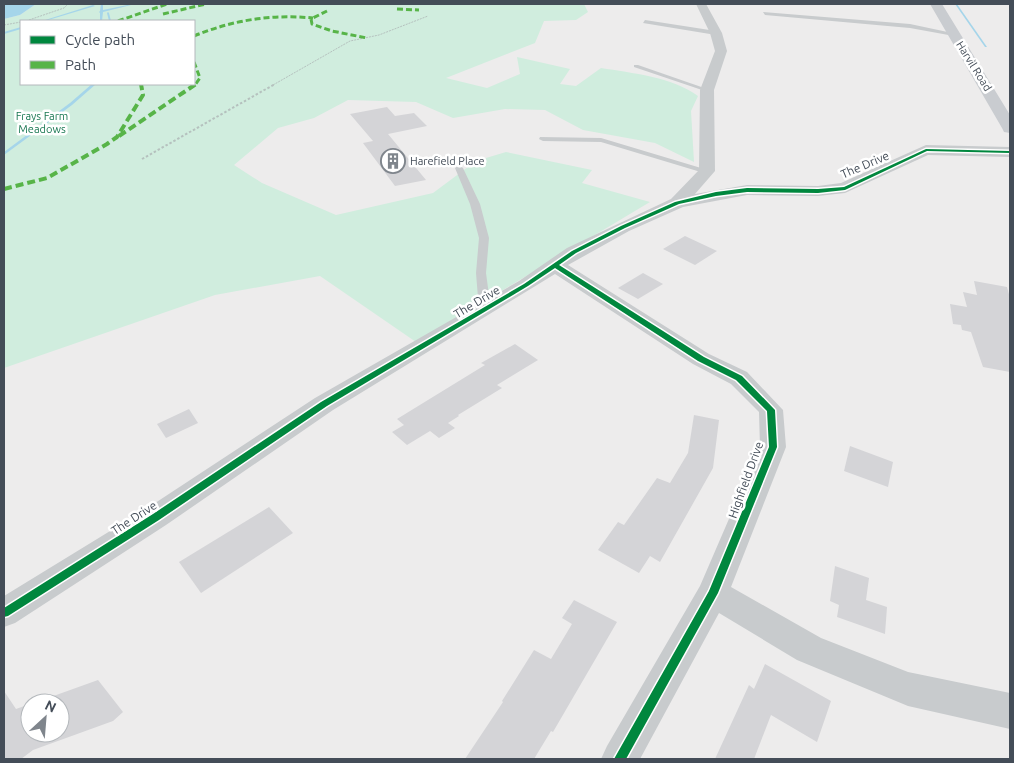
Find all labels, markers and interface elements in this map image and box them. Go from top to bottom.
legend [20,20,195,85]
text: Cycle path [65,31,135,48]
street label: Harvil Road [954,39,994,93]
text: Path [65,56,96,73]
park label: Frays Farm Meadows [16,110,68,135]
building icon: Harefield Place [380,148,406,174]
street label: The Drive [839,149,891,181]
place label: Harefield Place [410,155,485,167]
street label: The Drive [451,283,502,320]
street label: Highfield Drive [726,440,765,520]
street label: The Drive [109,498,159,537]
north arrow [20,693,70,743]
text: N [42,697,59,716]

